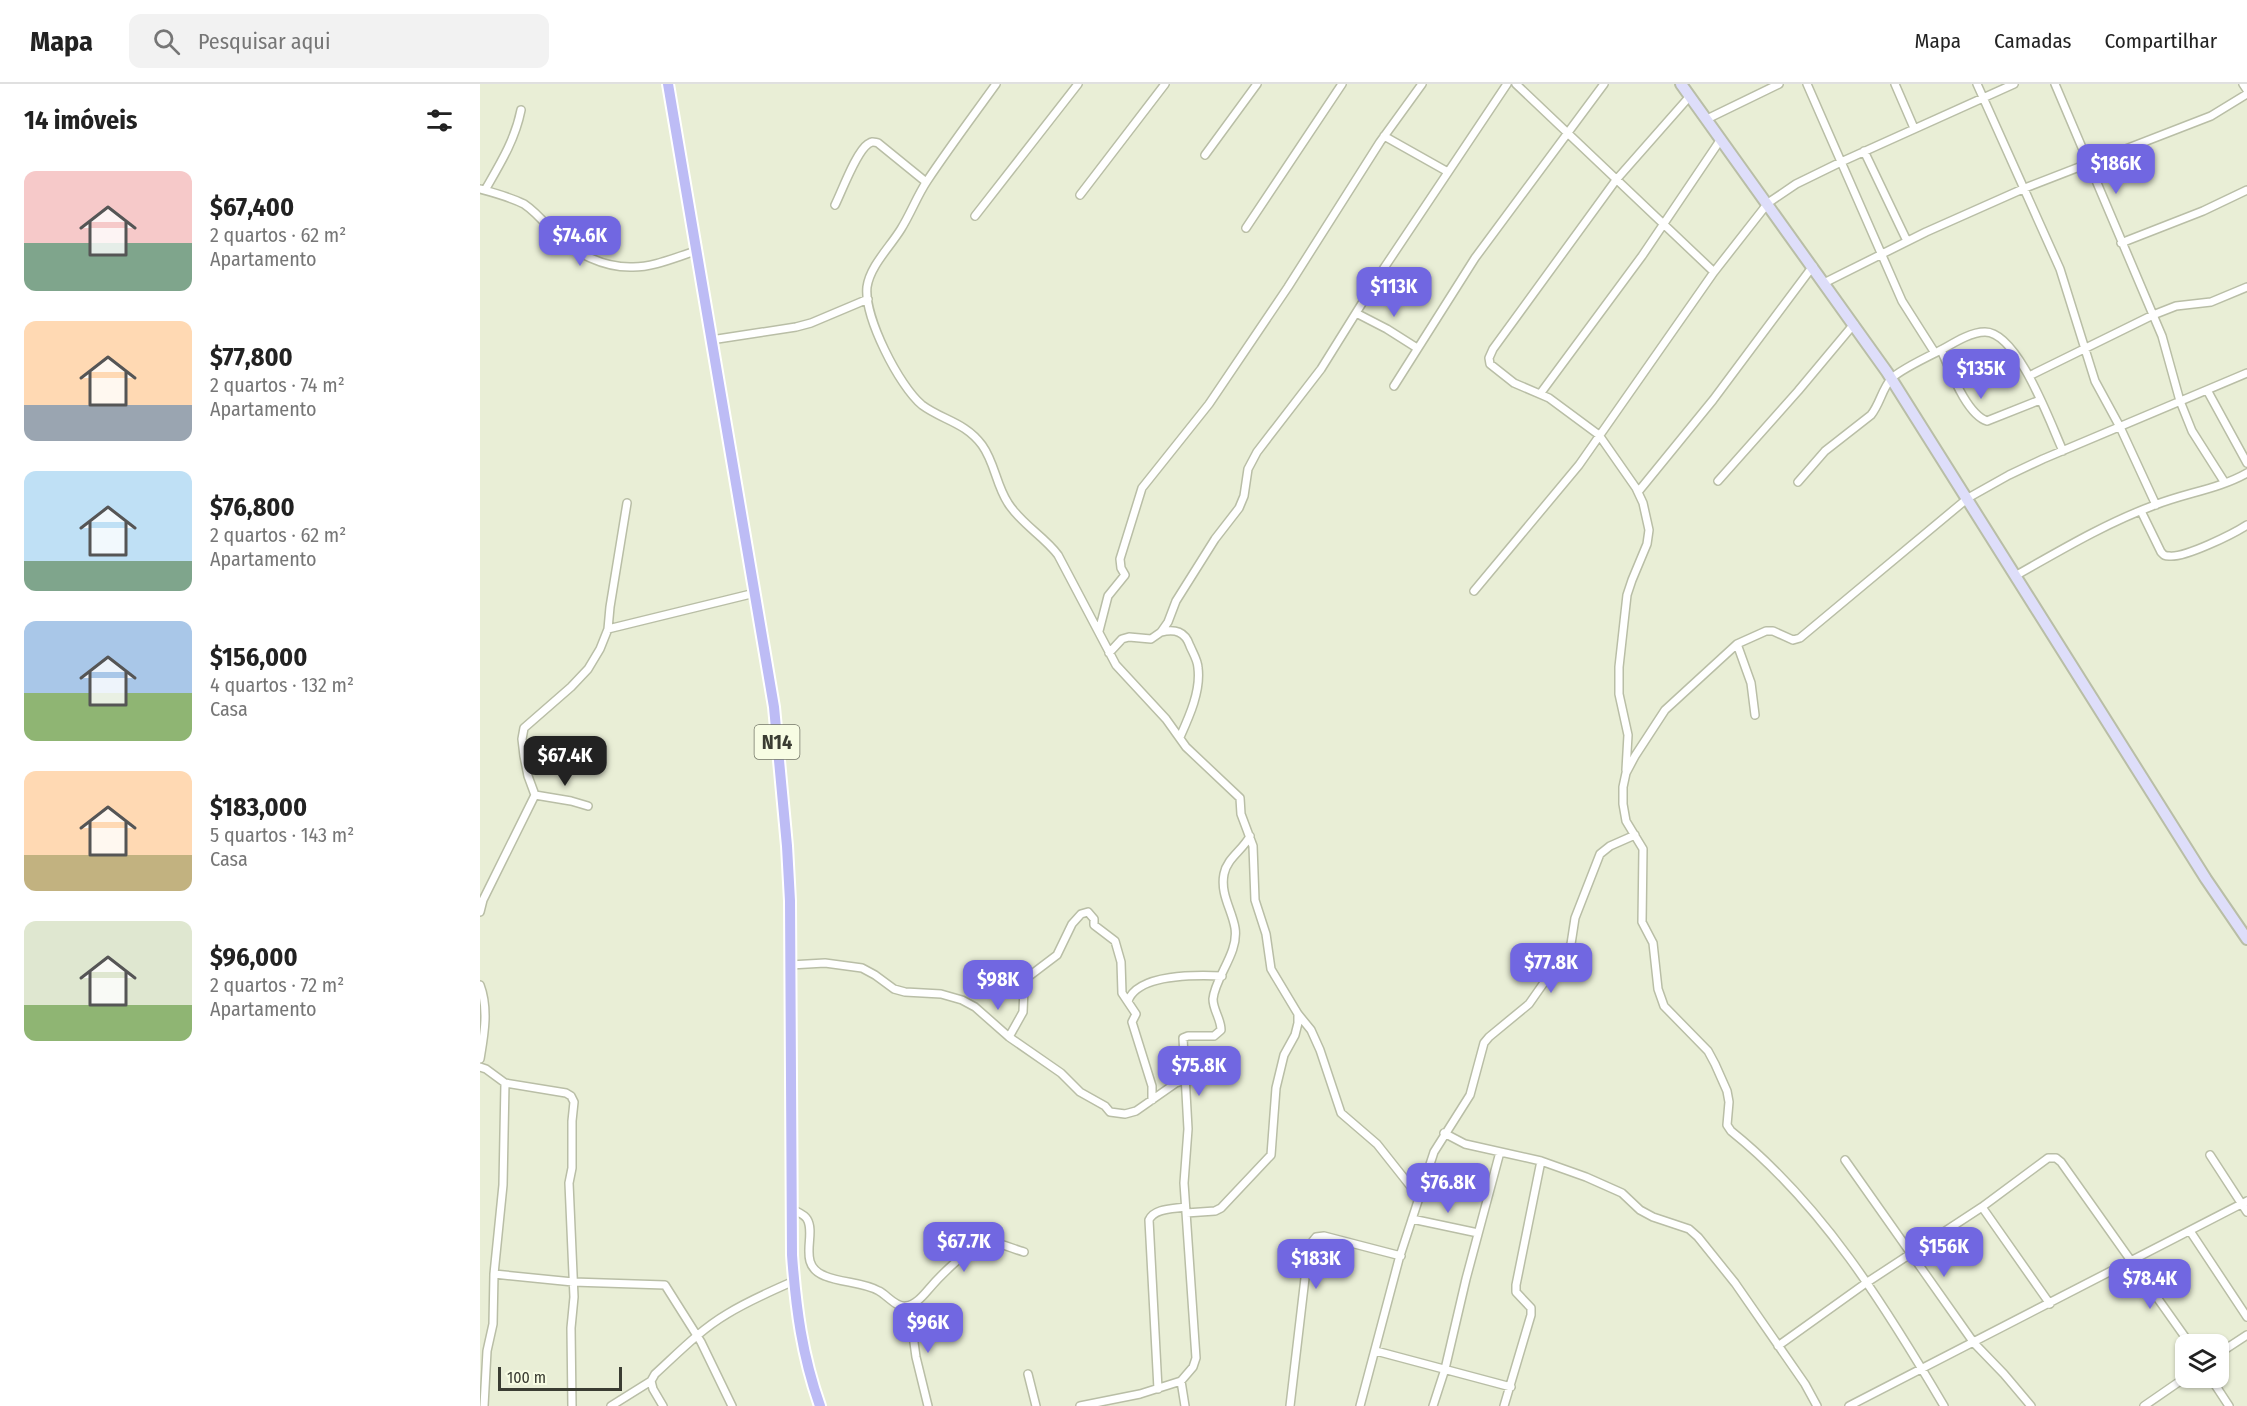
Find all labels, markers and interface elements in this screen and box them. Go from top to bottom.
search box [129,14,549,68]
text: Mapa [30,25,93,58]
icon: search [150,25,183,58]
text: Pesquisar aqui [198,28,330,55]
text: Mapa [1915,28,1961,54]
text: Camadas [1994,28,2072,54]
text: Compartilhar [2105,28,2217,54]
icon: filters [423,104,456,137]
text: 14 imóveis [24,105,137,136]
pin: $186K [2074,144,2158,195]
text: $186K [2091,151,2141,175]
text: $67,400 [210,192,294,223]
icon: home [72,195,144,267]
pin: $74.6K [531,216,629,267]
text: 2 quartos · 62 m² [210,223,346,247]
text: $74.6K [553,223,607,247]
text: Apartamento [210,247,317,271]
pin: $113K [1352,267,1436,318]
text: $113K [1371,274,1417,298]
text: $77,800 [210,342,293,373]
icon: home [72,345,144,417]
pin: $135K [1939,349,2023,400]
text: $135K [1957,356,2005,380]
text: 2 quartos · 74 m² [210,373,345,397]
text: Apartamento [210,397,317,421]
text: $76,800 [210,492,295,523]
icon: home [72,495,144,567]
text: 2 quartos · 62 m² [210,523,346,547]
text: Apartamento [210,547,317,571]
text: $156,000 [210,642,307,673]
icon: home [72,645,144,717]
text: 4 quartos · 132 m² [210,673,354,697]
text: Casa [210,697,248,721]
road number: N14 [754,725,800,759]
pin: $67.4K [516,736,614,787]
text: $67.4K [538,743,592,767]
text: $183,000 [210,792,307,823]
icon: home [72,795,144,867]
text: 5 quartos · 143 m² [210,823,354,847]
text: Casa [210,847,248,871]
text: $96,000 [210,942,298,973]
pin: $77.8K [1502,943,1600,994]
icon: home [72,945,144,1017]
text: $77.8K [1524,950,1578,974]
pin: $98K [962,960,1034,1011]
text: $98K [977,967,1019,991]
text: 2 quartos · 72 m² [210,973,344,997]
text: Apartamento [210,997,317,1021]
pin: $75.8K [1150,1046,1248,1097]
text: $75.8K [1172,1053,1226,1077]
pin: $76.8K [1399,1163,1497,1214]
text: $76.8K [1420,1170,1476,1194]
pin: $67.7K [915,1222,1013,1273]
pin: $156K [1902,1227,1986,1278]
text: $67.7K [937,1229,991,1253]
text: $156K [1919,1234,1969,1258]
pin: $183K [1274,1239,1358,1290]
text: $183K [1291,1246,1341,1270]
pin: $78.4K [2101,1259,2199,1310]
text: $78.4K [2123,1266,2177,1290]
pin: $96K [892,1303,964,1354]
text: $96K [907,1310,949,1334]
map controls [2175,1334,2229,1388]
button: layers [2175,1334,2229,1388]
scale bar [498,1364,622,1392]
text: 100 m [507,1368,546,1387]

